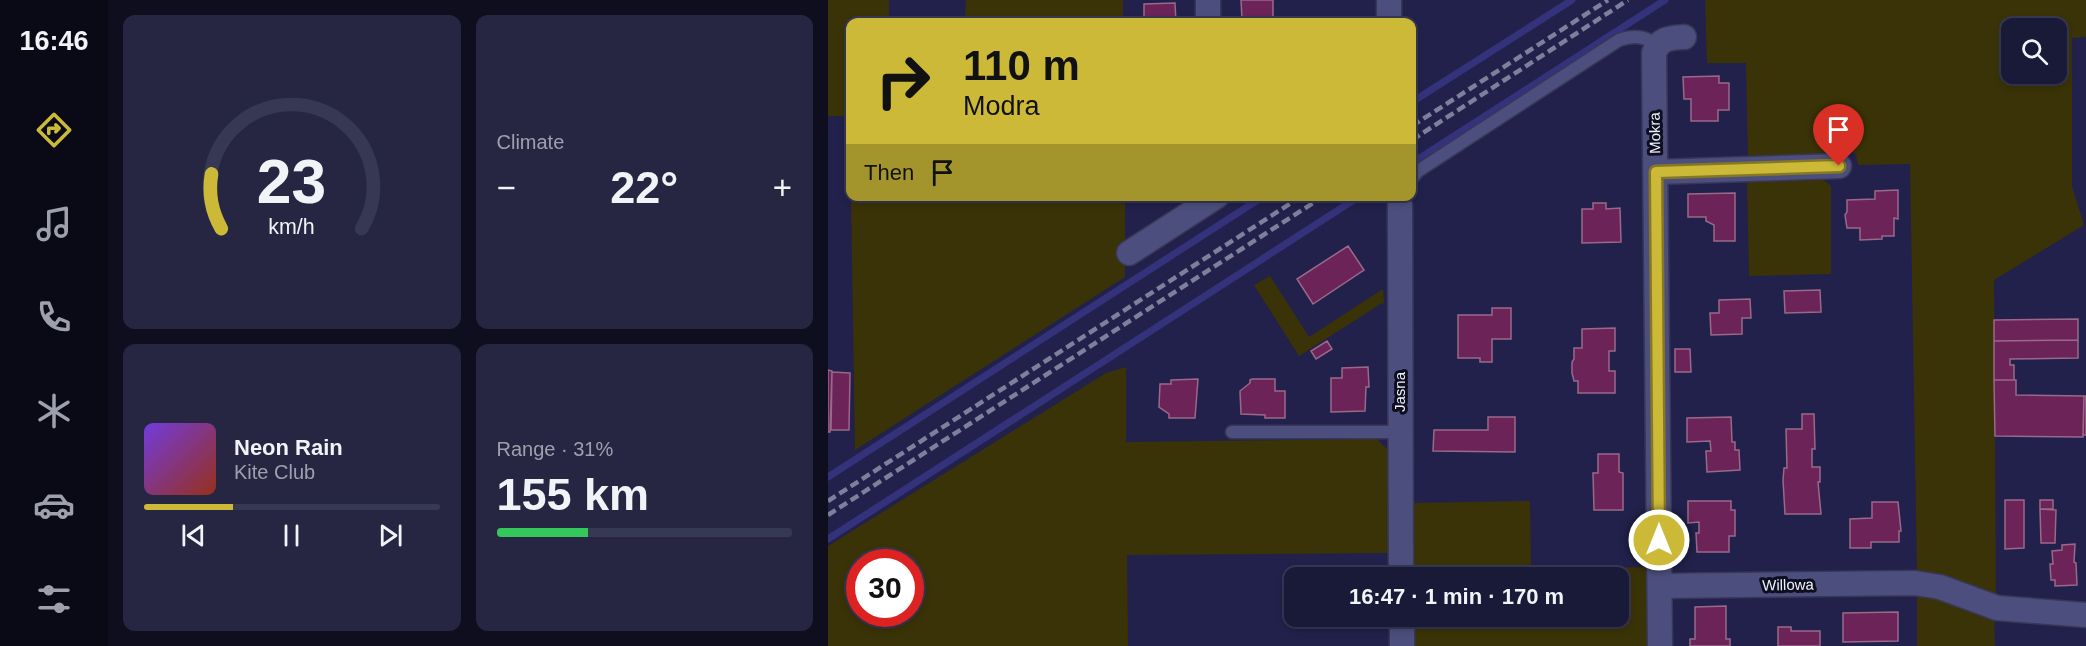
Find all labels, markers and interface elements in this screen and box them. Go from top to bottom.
map controls [2001,18,2067,84]
button: search [2001,18,2067,84]
text: 16:46 [19,26,89,56]
icon: right [864,42,942,120]
text: 110 m [963,42,1080,89]
text: Modra [963,91,1040,121]
pin [1813,104,1864,166]
icon: directions [33,109,75,151]
street label: Mokra [1646,111,1663,154]
icon: arrive [1822,113,1855,146]
text: Climate [497,131,564,153]
text: 23 [257,147,326,216]
icon: arrive [926,156,959,189]
text: Then [864,160,914,185]
text: 22° [610,162,678,213]
text: − [497,169,516,206]
text: + [773,169,792,206]
icon: music [33,203,75,245]
text: km/h [269,215,315,239]
icon: phone [33,296,75,338]
street label: Jasna [1391,371,1408,412]
icon: climate [33,390,75,432]
text: Neon Rain [234,435,343,460]
text: Range · 31% [497,438,613,460]
text: Kite Club [234,461,315,483]
text: 155 km [497,469,649,520]
icon: car [33,484,75,526]
position arrow [1627,508,1691,572]
icon: previous [177,519,210,552]
icon: pause [275,519,308,552]
icon: next [374,519,407,552]
speed limit sign: 30 [846,549,924,627]
street label: Willowa [1762,576,1815,593]
icon: filters [33,578,75,620]
text: 16:47 · 1 min · 170 m [1349,584,1564,609]

